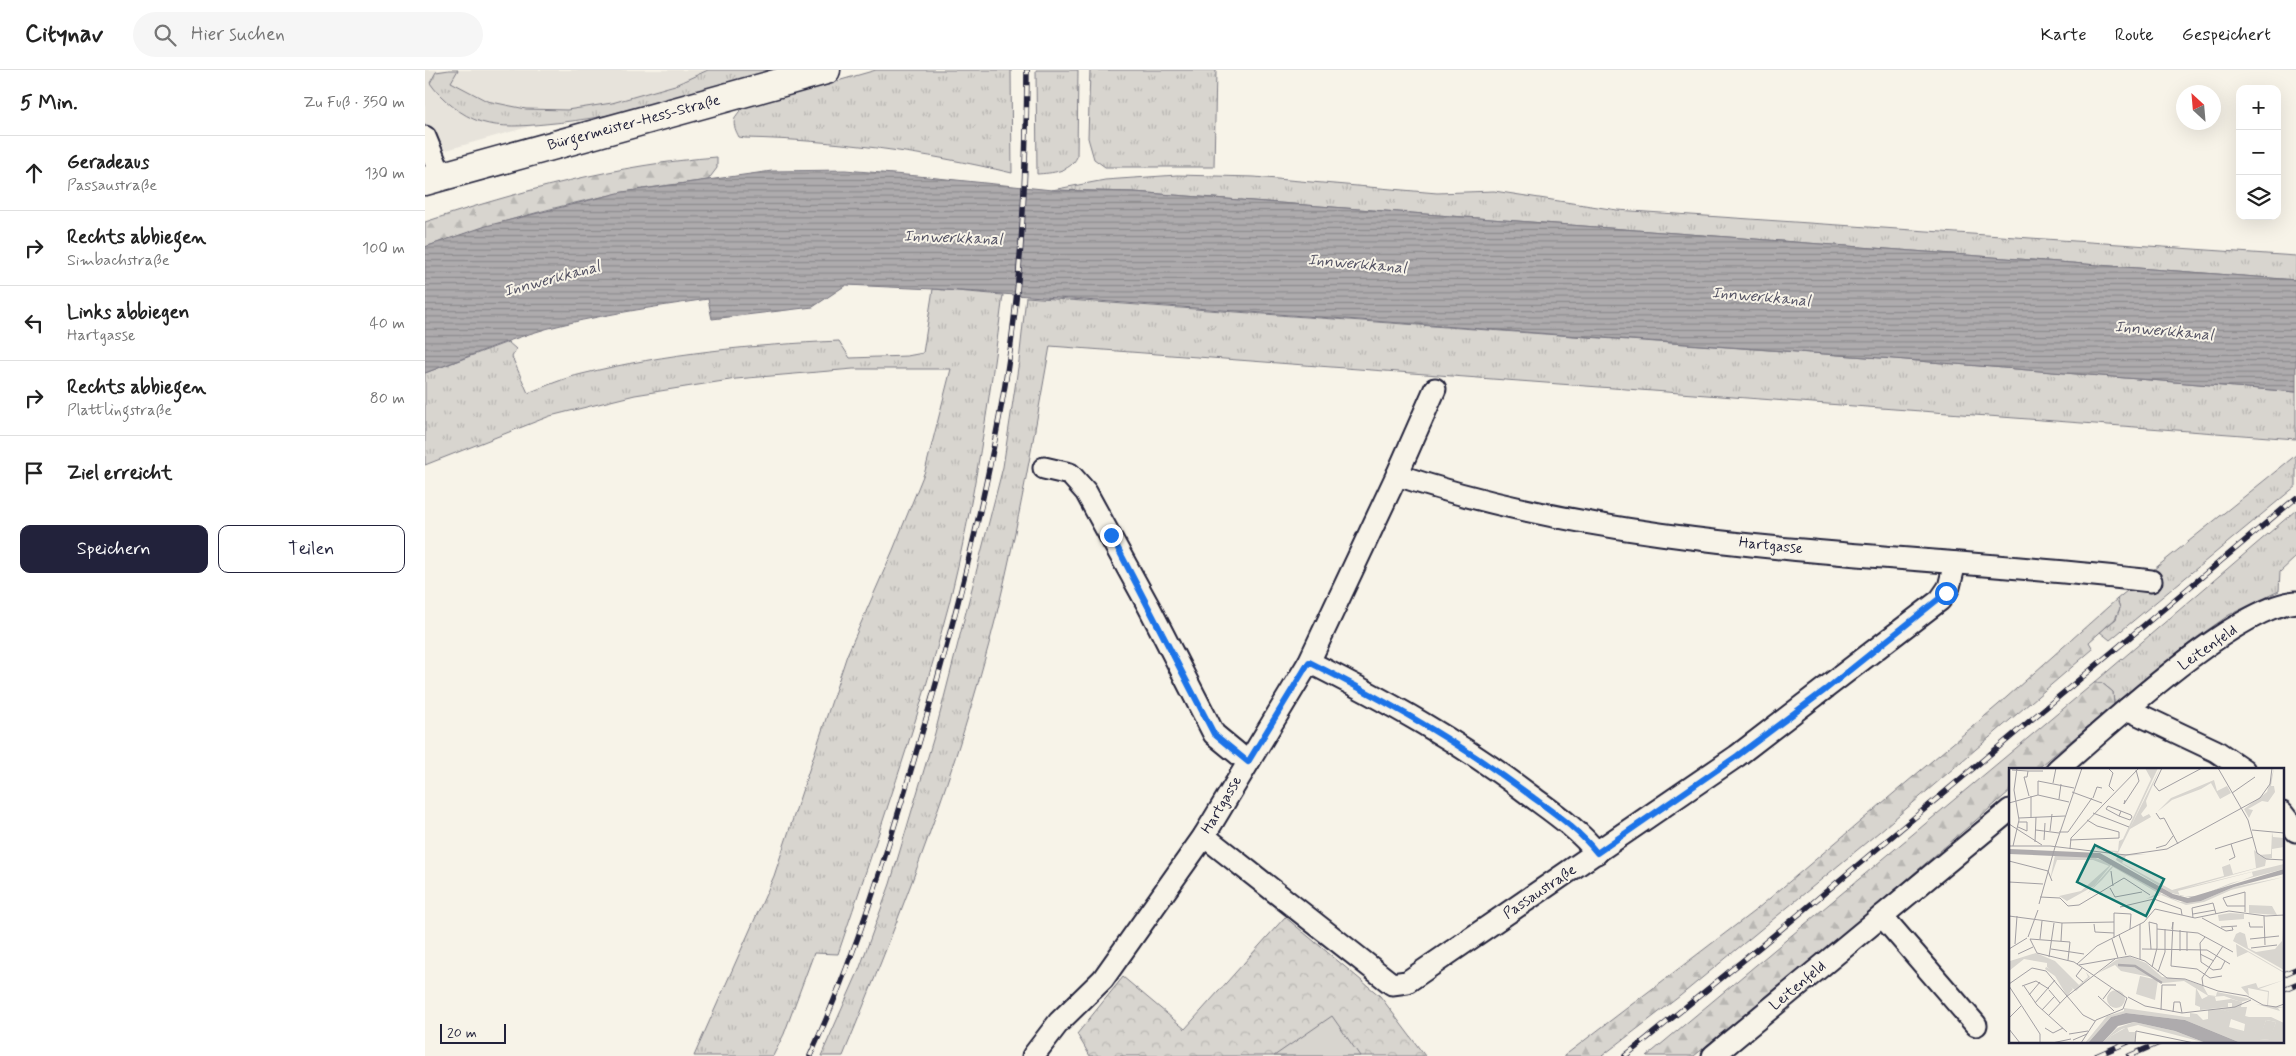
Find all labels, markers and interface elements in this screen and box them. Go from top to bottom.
search box [133,12,483,57]
text: Citynav [25,19,103,50]
icon: search [151,21,179,49]
text: Hier suchen [191,22,285,47]
text: Karte [2041,23,2087,47]
text: Route [2115,23,2154,47]
text: Gespeichert [2182,23,2271,47]
north arrow [2176,85,2221,130]
map controls [2236,85,2281,220]
button: + [2236,85,2281,130]
text: 5 Min. [20,89,78,117]
street label: Bürgermeister-Hess-Straße [545,90,723,157]
text: Zu Fuß · 350 m [303,92,405,113]
button: − [2236,130,2281,175]
text: Geradeaus [67,150,149,175]
icon: ahead [20,159,48,187]
text: 130 m [364,163,405,184]
text: Passaustraße [67,175,157,196]
button: layers [2236,175,2281,220]
text: Rechts abbiegen [67,225,206,250]
water label: Innwerkkanal [903,226,1005,250]
icon: right [20,234,48,262]
text: 100 m [362,238,405,259]
water label: Innwerkkanal [1307,249,1409,279]
text: Simbachstraße [67,250,170,271]
water label: Innwerkkanal [502,256,604,302]
water label: Innwerkkanal [1711,282,1813,312]
text: Links abbiegen [67,300,189,325]
icon: left [20,309,48,337]
text: 40 m [369,313,405,334]
water label: Innwerkkanal [2114,316,2216,346]
text: Hartgasse [67,325,136,346]
text: Rechts abbiegen [67,375,206,400]
icon: right [20,384,48,412]
text: 80 m [370,388,405,409]
text: Plattlingstraße [67,400,172,421]
icon: arrive [20,459,48,487]
text: Ziel erreicht [67,461,172,486]
route end [1100,524,1123,547]
button: Speichern [20,525,208,573]
button: Teilen [218,525,405,573]
street label: Hartgasse [1738,533,1804,559]
route start [1935,582,1958,605]
street label: Leitenfeld [2175,620,2241,676]
inset map [2009,768,2283,1044]
street label: Hartgasse [1197,772,1247,838]
street label: Passaustraße [1499,860,1581,924]
street label: Leitenfeld [1766,957,1830,1015]
scale bar [440,1021,506,1044]
text: 20 m [447,1024,477,1042]

